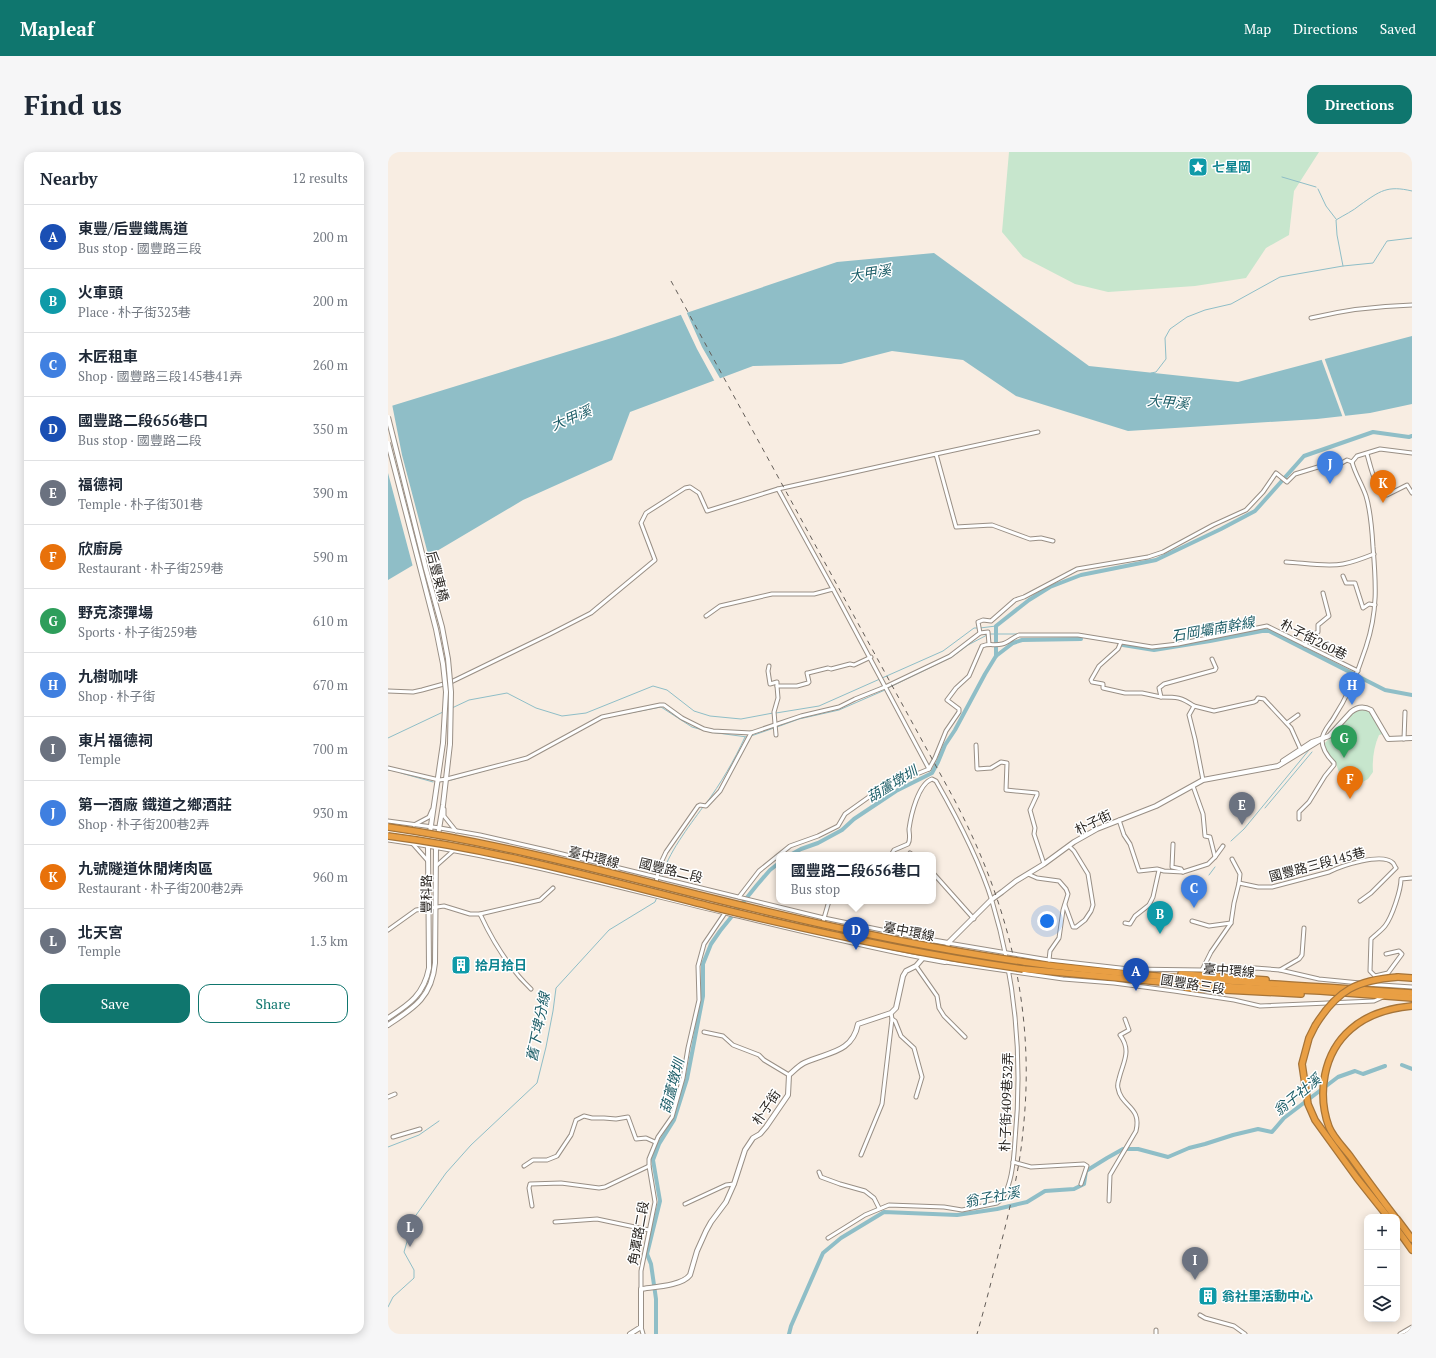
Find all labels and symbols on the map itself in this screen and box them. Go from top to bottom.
place icon: 七星岡 [1187,156,1209,178]
place label: 七星岡 [1212,158,1251,176]
water label: 大甲溪 [848,260,894,285]
water label: 大甲溪 [1146,390,1192,413]
water label: 大甲溪 [548,400,596,434]
pin: J [1317,451,1343,484]
pin: K [1370,470,1396,503]
street label: 后豐東橋 [423,549,453,603]
water label: 石岡壩南幹線 [1170,612,1258,645]
street label: 朴子街260巷 [1277,614,1351,664]
pin: H [1339,672,1365,705]
pin: G [1331,725,1357,758]
water label: 葫蘆墩圳 [863,760,922,806]
pin: F [1337,766,1363,799]
pin: E [1229,792,1255,825]
street label: 朴子街 [1072,805,1114,839]
street label: 臺中環線 [567,842,621,872]
street label: 國豐路三段145巷 [1267,843,1367,885]
street label: 國豐路二段 [637,853,705,887]
street label: 豐科路 [417,874,435,914]
pin: C [1181,875,1207,908]
pin: B [1147,901,1173,934]
your location [1037,911,1057,931]
pin: D [843,917,869,950]
street label: 臺中環線 [882,917,936,945]
building icon: 拾月拾日 [450,954,472,976]
place label: 拾月拾日 [475,956,527,974]
pin: A [1123,958,1149,991]
street label: 臺中環線 [1202,959,1256,981]
street label: 國豐路三段 [1159,970,1227,998]
water label: 舊下埤分線 [522,989,554,1063]
street label: 朴子街409巷32弄 [995,1052,1017,1152]
water label: 葫蘆墩圳 [655,1054,688,1115]
water label: 翁子社溪 [1269,1068,1326,1120]
street label: 朴子街 [748,1086,784,1128]
water label: 翁子社溪 [963,1181,1023,1211]
street label: 角潭路二段 [623,1199,653,1267]
pin: L [397,1214,423,1247]
pin: I [1182,1247,1208,1280]
building icon: 翁社里活動中心 [1197,1285,1219,1307]
place label: 翁社里活動中心 [1222,1287,1313,1305]

